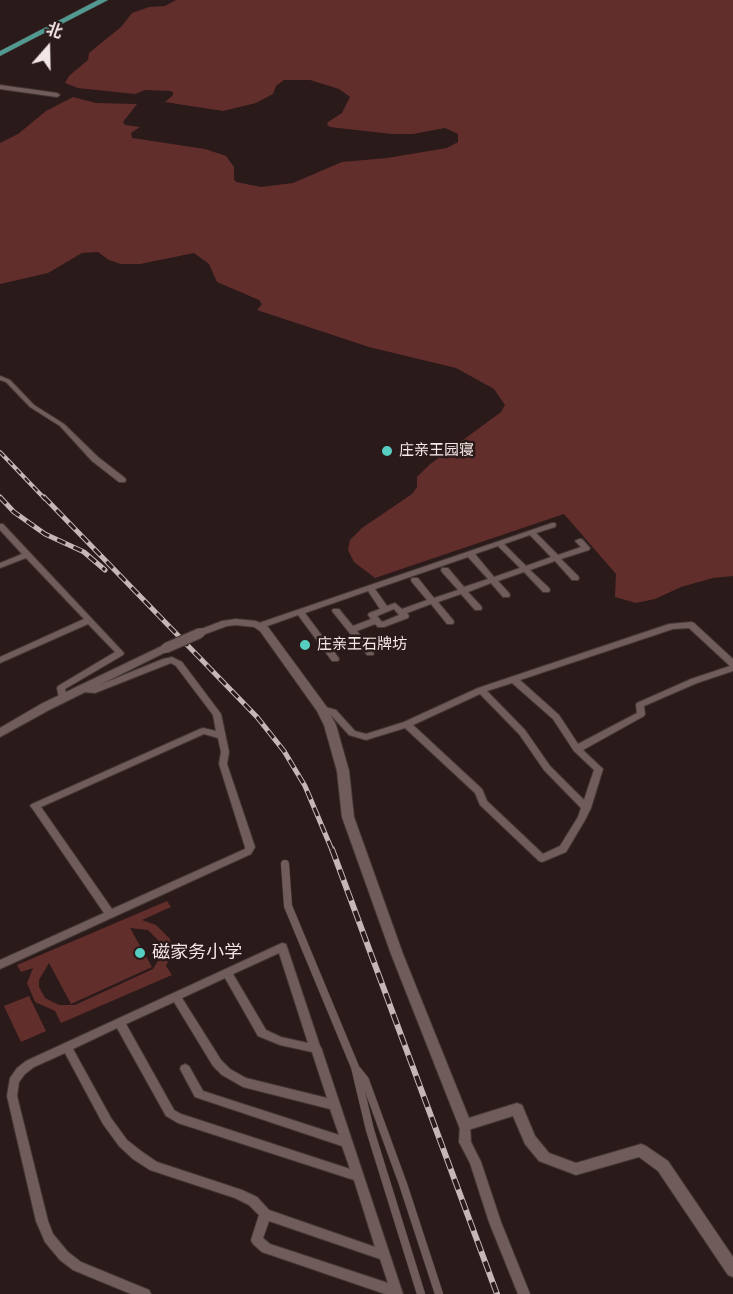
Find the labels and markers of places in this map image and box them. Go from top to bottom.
place label: 庄亲王园寝 [399,442,474,460]
marker: 庄亲王园寝 [380,444,394,458]
place label: 庄亲王石牌坊 [317,636,407,654]
marker: 庄亲王石牌坊 [298,638,312,652]
place label: 磁家务小学 [152,942,242,964]
marker: 磁家务小学 [133,946,147,960]

